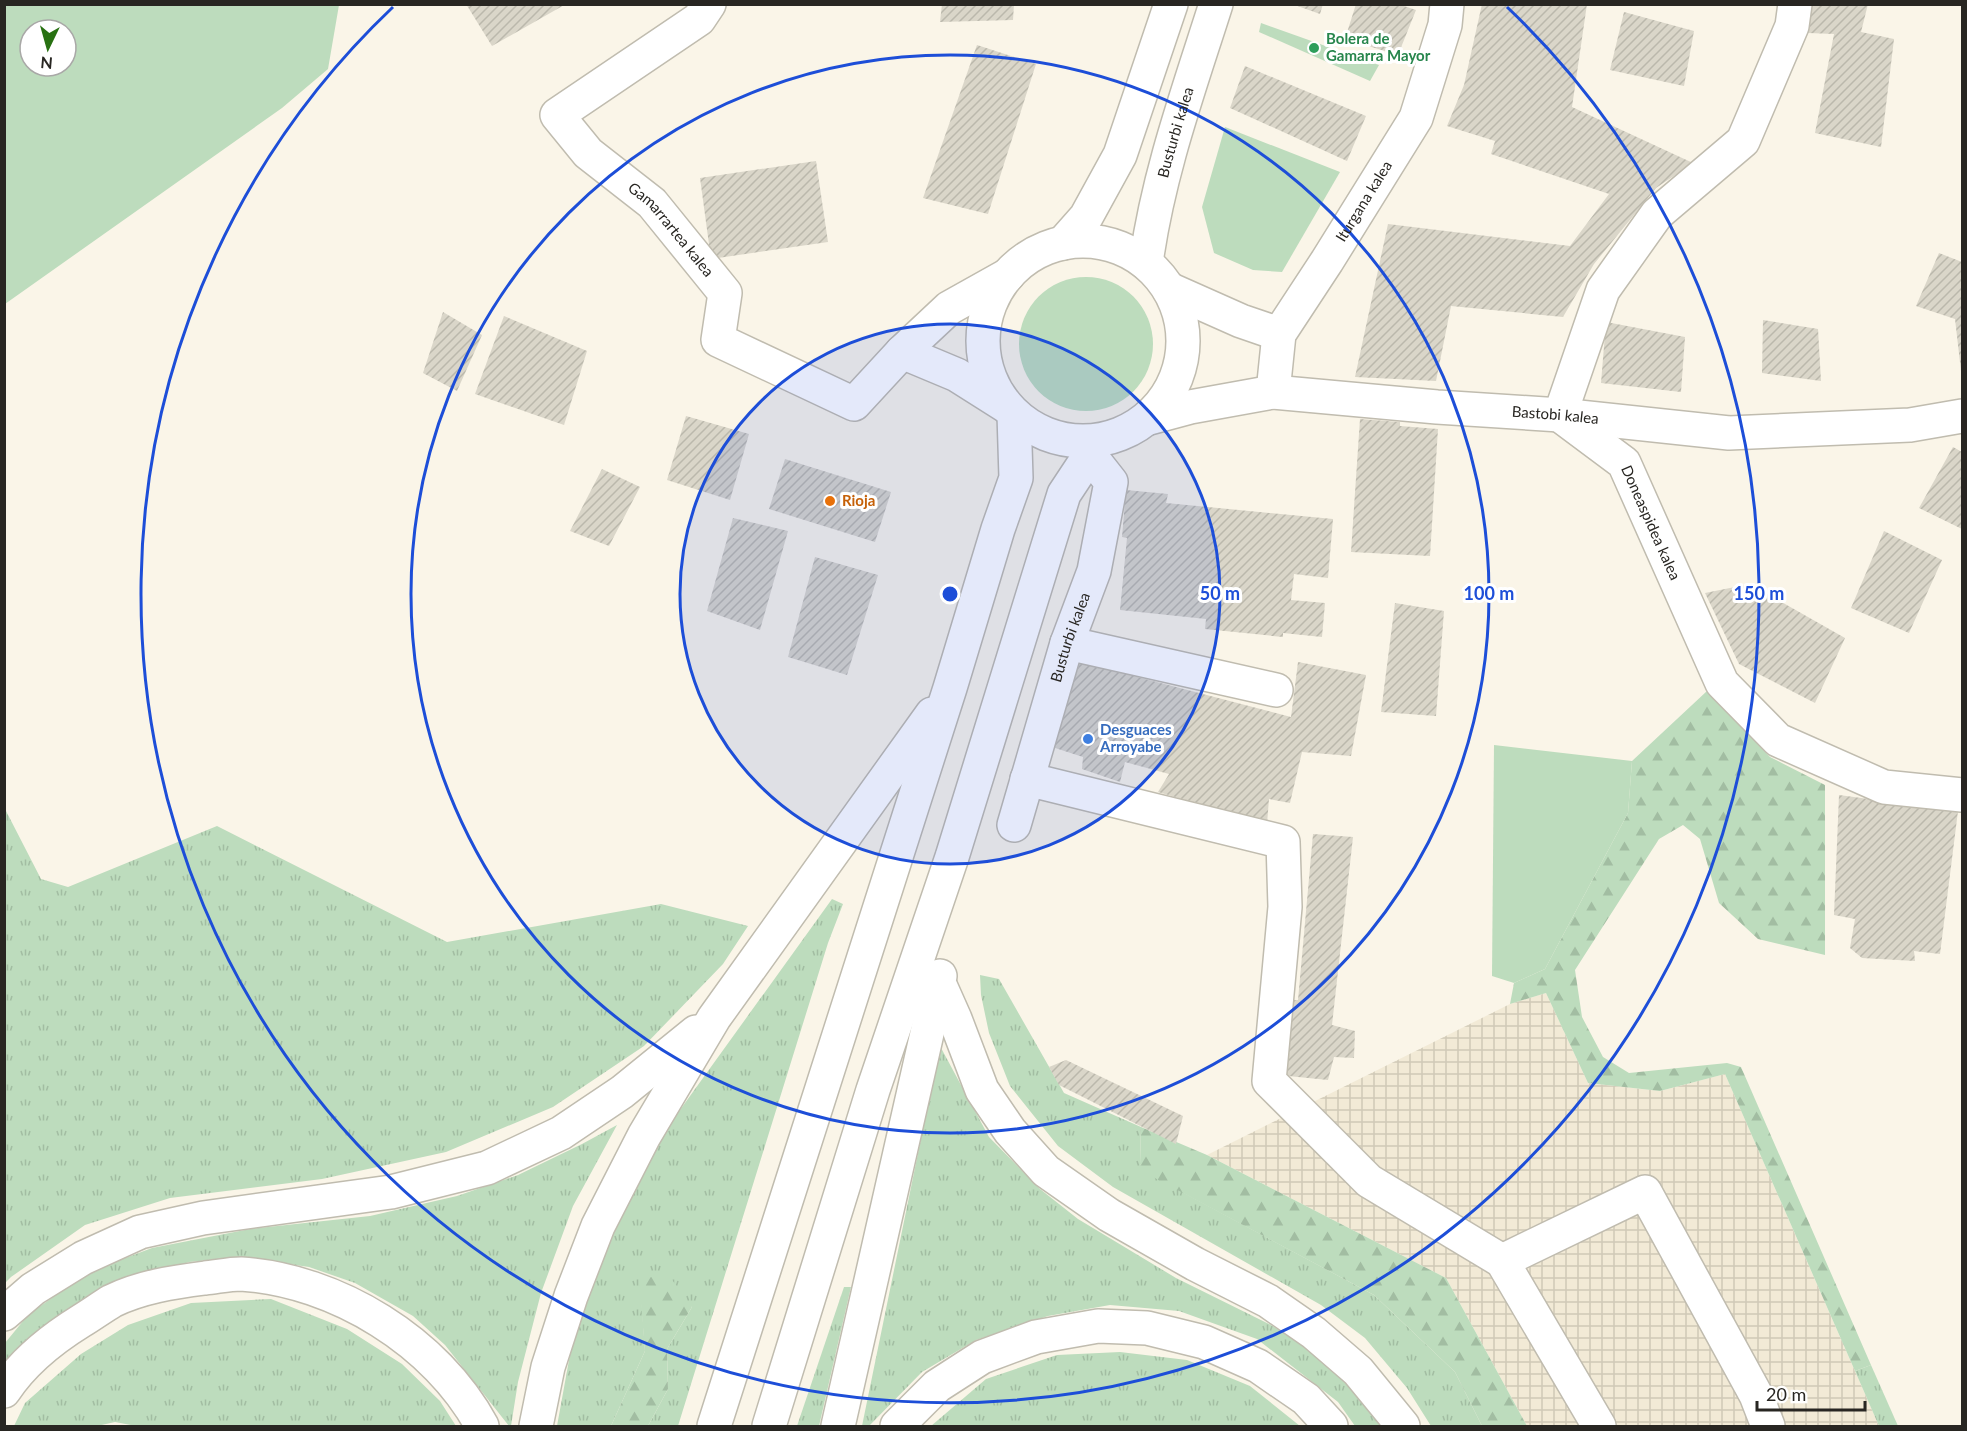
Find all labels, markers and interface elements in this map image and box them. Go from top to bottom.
north arrow [18,18,78,78]
place label: Bolera de Gamarra Mayor [1326,29,1431,64]
marker: Bolera de Gamarra Mayor [1307,41,1321,55]
text: N [40,53,54,73]
street label: Busturbi kalea [1153,85,1197,179]
street label: Iturgana kalea [1331,157,1395,245]
street label: Gamarrartea kalea [625,178,718,280]
street label: Bastobi kalea [1511,402,1600,427]
street label: Doneaspidea kalea [1618,462,1685,583]
place label: Rioja [842,491,875,509]
marker: Rioja [823,494,837,508]
text: 50 m [1200,582,1240,604]
text: 100 m [1464,582,1514,604]
text: 150 m [1734,582,1784,604]
centre of rings [940,584,960,604]
street label: Busturbi kalea [1046,590,1093,684]
place label: Desguaces Arroyabe [1099,720,1172,755]
marker: Desguaces Arroyabe [1081,732,1095,746]
scale bar [1757,1374,1865,1412]
text: 20 m [1766,1383,1806,1405]

